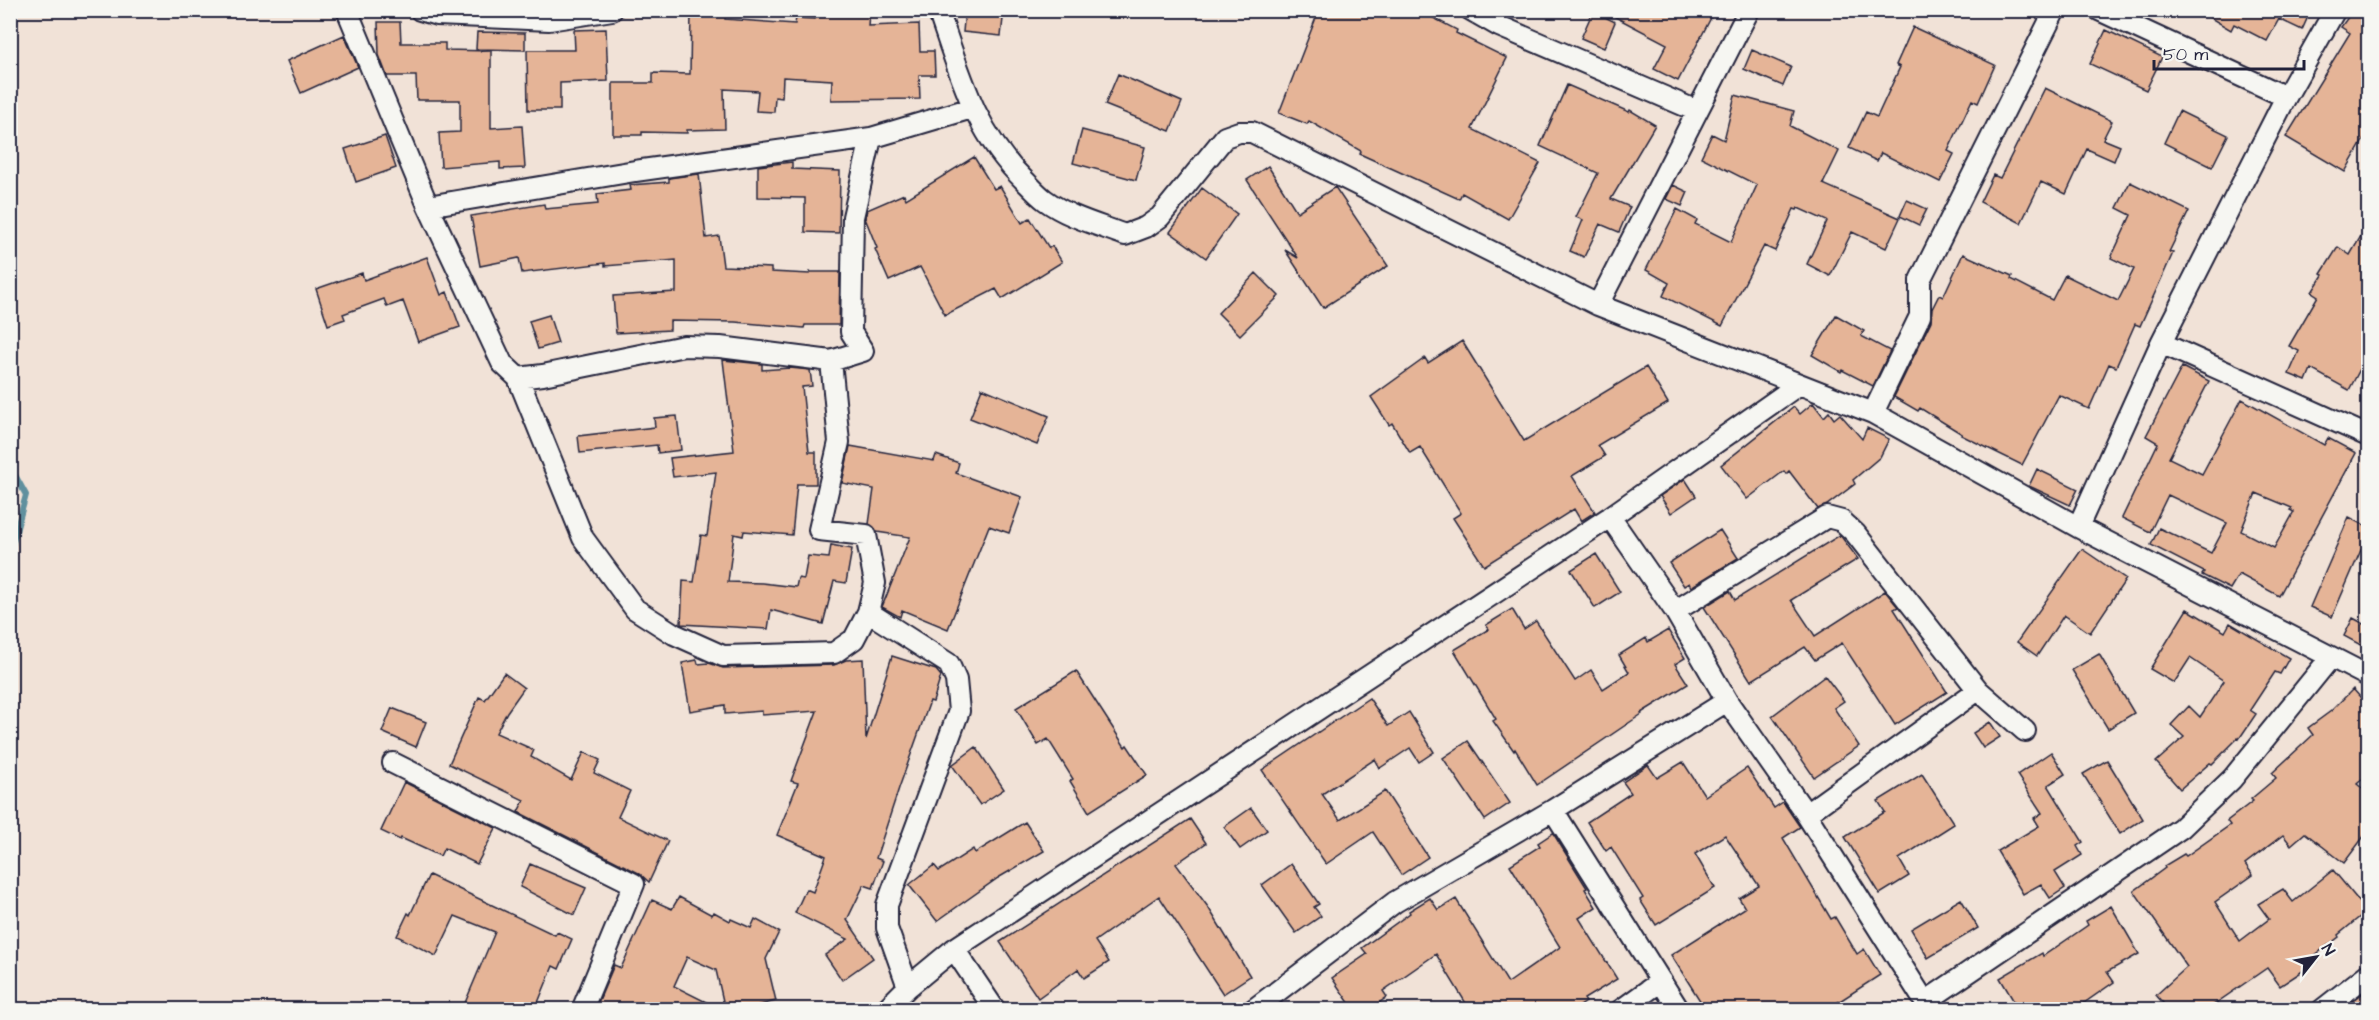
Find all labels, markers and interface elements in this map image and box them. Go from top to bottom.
scale bar [2154,33,2304,71]
text: 50 m [2163,42,2208,67]
north arrow [2286,927,2346,987]
text: N [2316,940,2340,960]

